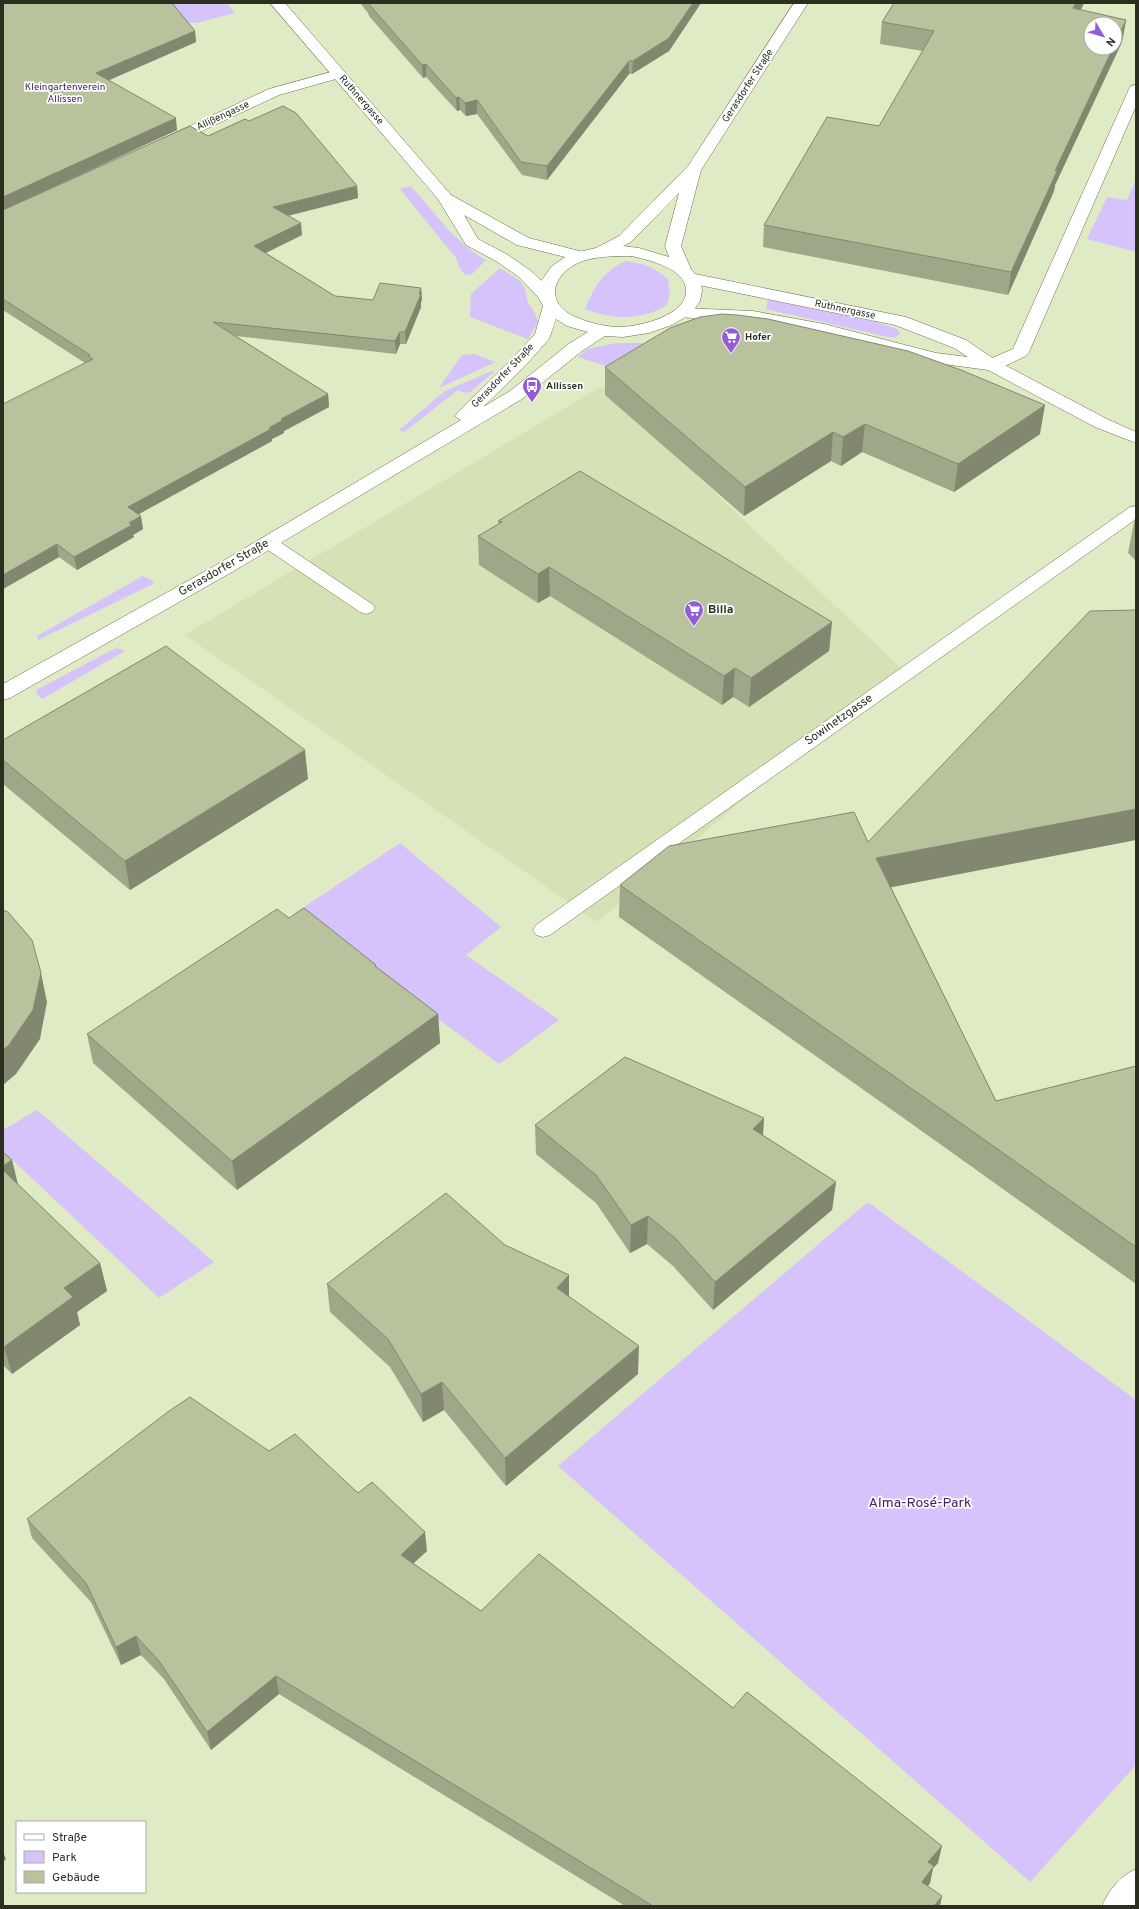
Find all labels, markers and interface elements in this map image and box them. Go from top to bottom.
north arrow [1083,16,1123,56]
text: N [1102,34,1118,49]
street label: Gerasdorfer Straße [719,47,777,125]
street label: Ruthnergasse [336,72,386,128]
park label: Kleingartenverein Allissen [25,81,105,106]
street label: Allißengasse [194,98,252,134]
street label: Ruthnergasse [813,297,877,323]
supermarket icon: Hofer [720,326,742,354]
place label: Hofer [745,331,772,344]
street label: Gerasdorfer Straße [469,341,537,411]
bus stop icon: Allissen [521,375,543,403]
place label: Allissen [546,380,583,393]
street label: Gerasdorfer Straße [176,536,272,600]
supermarket icon: Billa [683,599,705,627]
place label: Billa [708,602,733,618]
street label: Sowinetzgasse [802,691,876,749]
park label: Alma-Rosé-Park [869,1495,971,1512]
legend [16,1821,146,1893]
text: Straße [52,1830,87,1846]
text: Park [52,1850,77,1866]
text: Gebäude [52,1870,100,1886]

